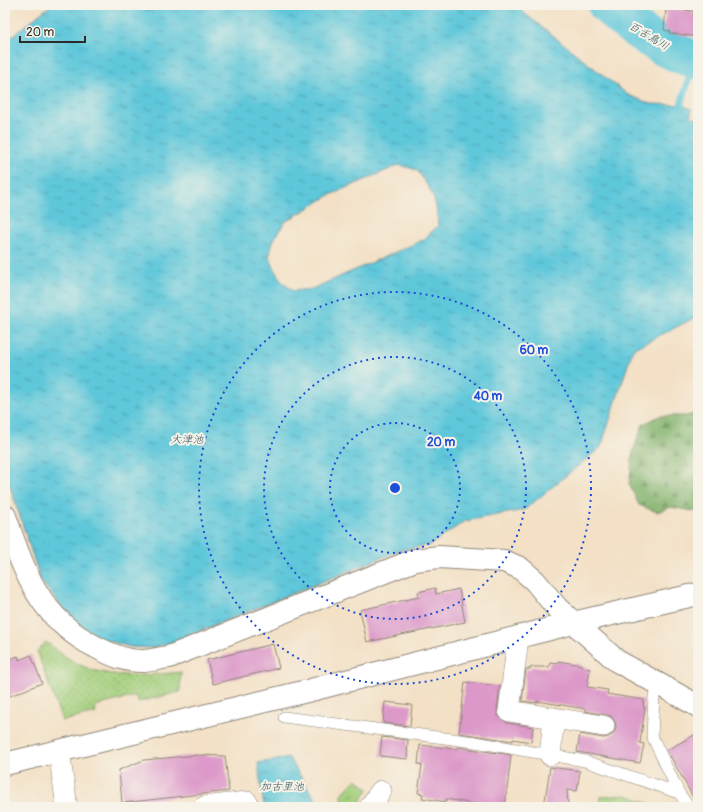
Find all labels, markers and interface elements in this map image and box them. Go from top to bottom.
scale bar [20,18,85,44]
water label: 百舌鳥川 [627,19,671,53]
text: 20 m [26,25,55,40]
text: 60 m [520,343,549,358]
text: 40 m [473,389,503,404]
water label: 大津池 [171,433,204,446]
text: 20 m [427,435,455,450]
centre of rings [388,481,402,495]
water label: 加古里池 [260,780,305,793]

